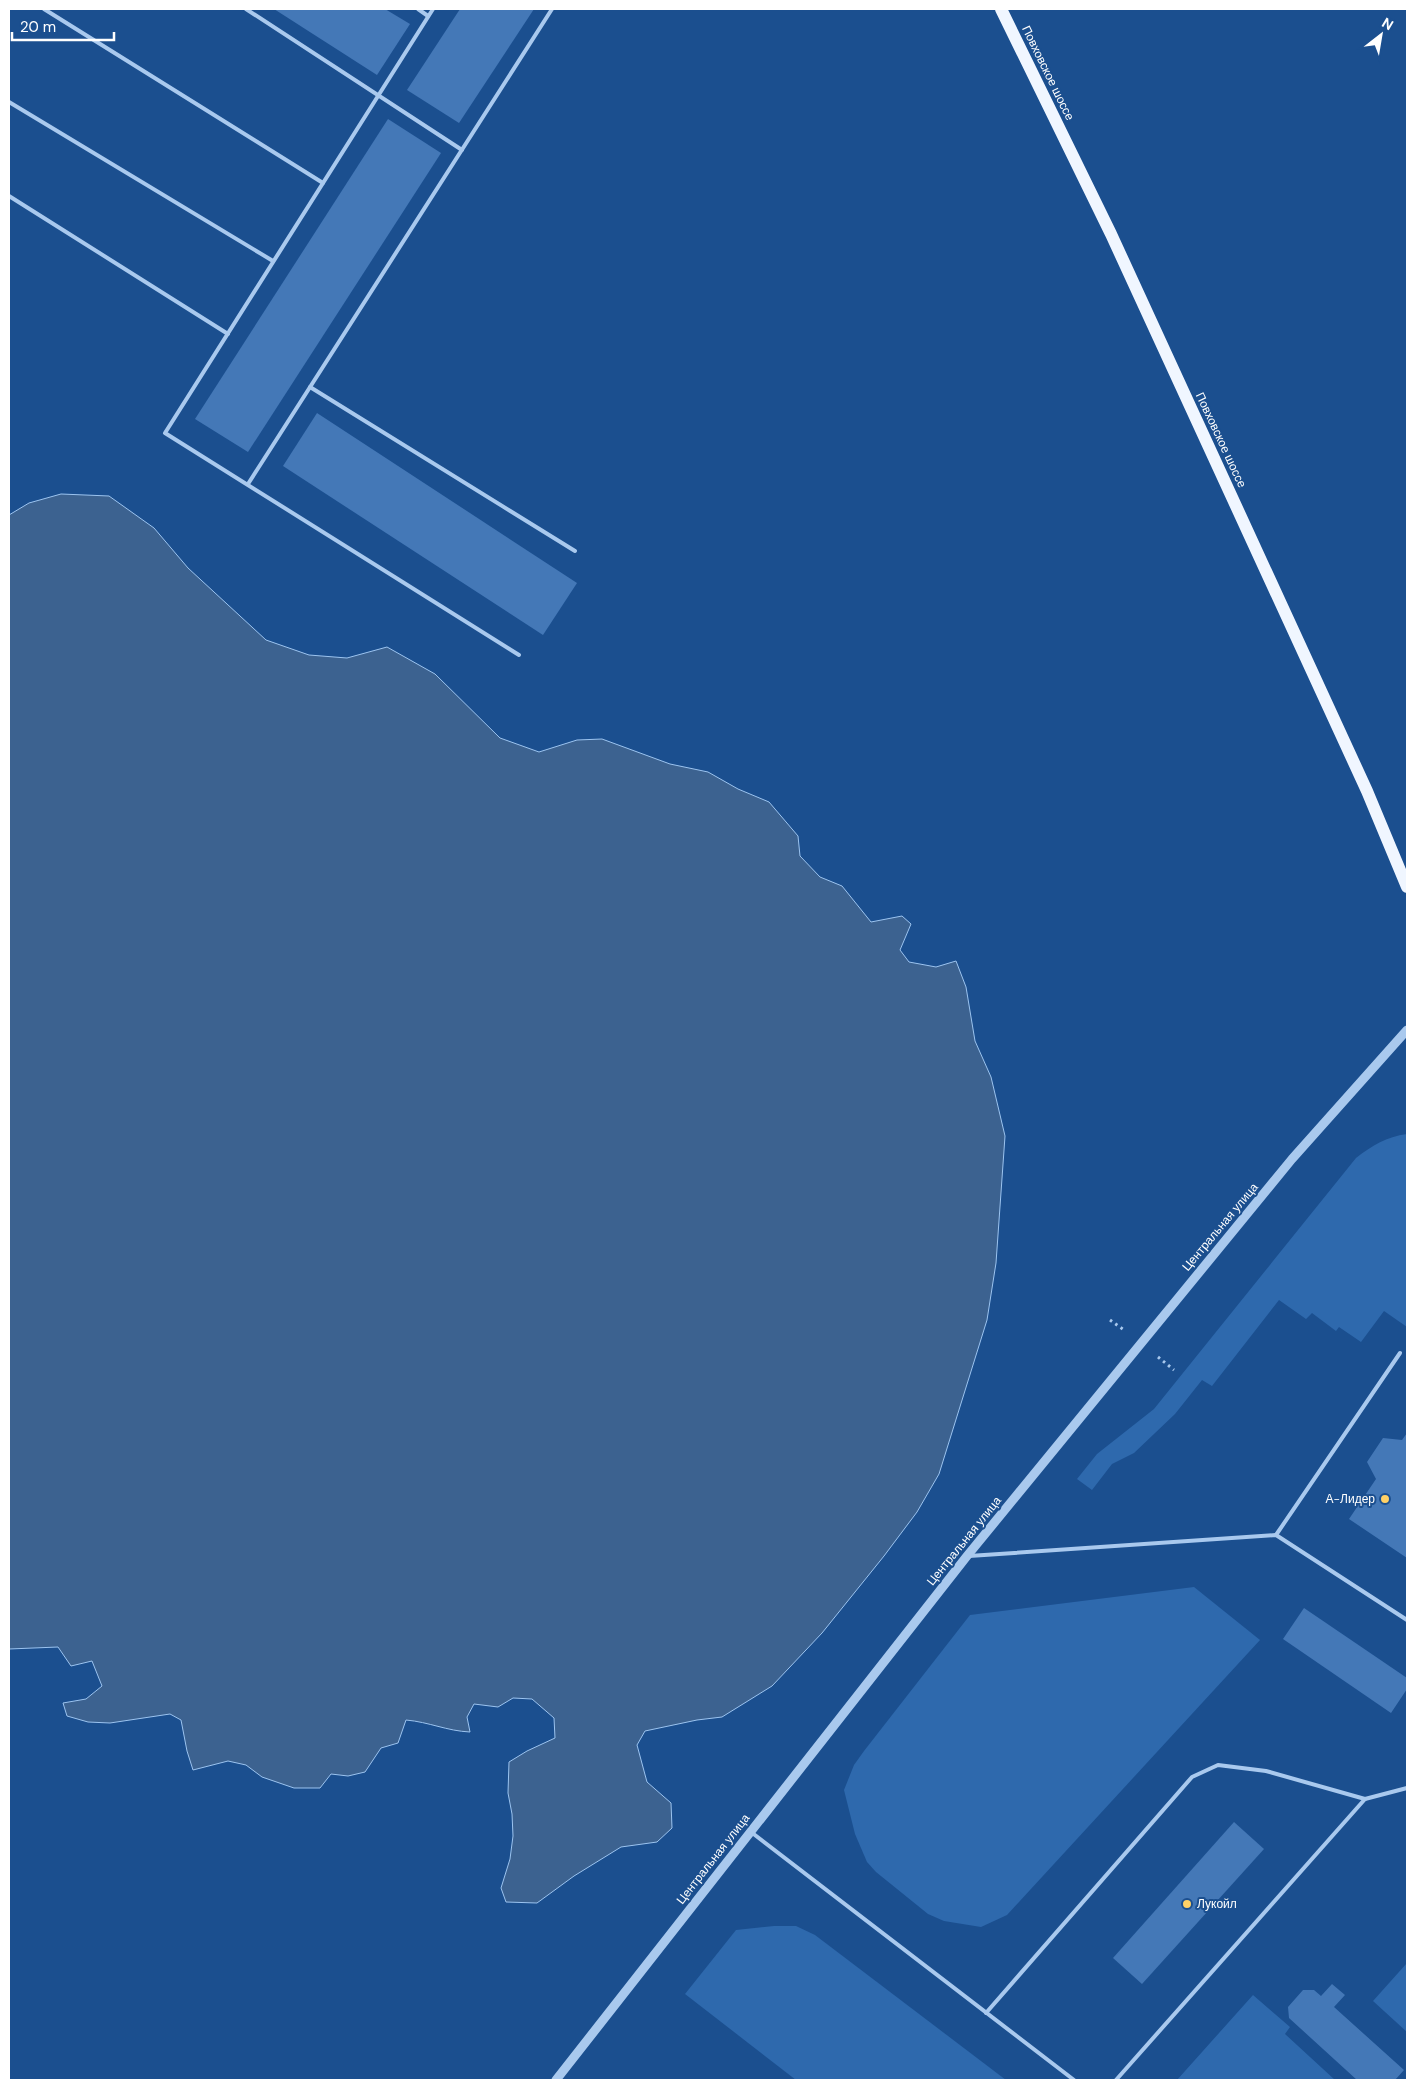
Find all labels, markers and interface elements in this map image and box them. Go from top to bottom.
scale bar [12,10,115,42]
north arrow [1356,10,1406,60]
text: N [1379,14,1397,34]
text: 20 m [20,17,56,37]
street label: Повховское шоссе [1018,23,1078,123]
street label: Повховское шоссе [1192,390,1250,491]
street label: Центральная улица [1178,1179,1262,1274]
place label: А-Лидер [1326,1491,1375,1507]
street label: Центральная улица [923,1493,1005,1589]
marker: А-Лидер [1379,1493,1391,1505]
street label: Центральная улица [673,1810,753,1907]
place label: Лукойл [1197,1896,1237,1912]
marker: Лукойл [1181,1898,1193,1910]

